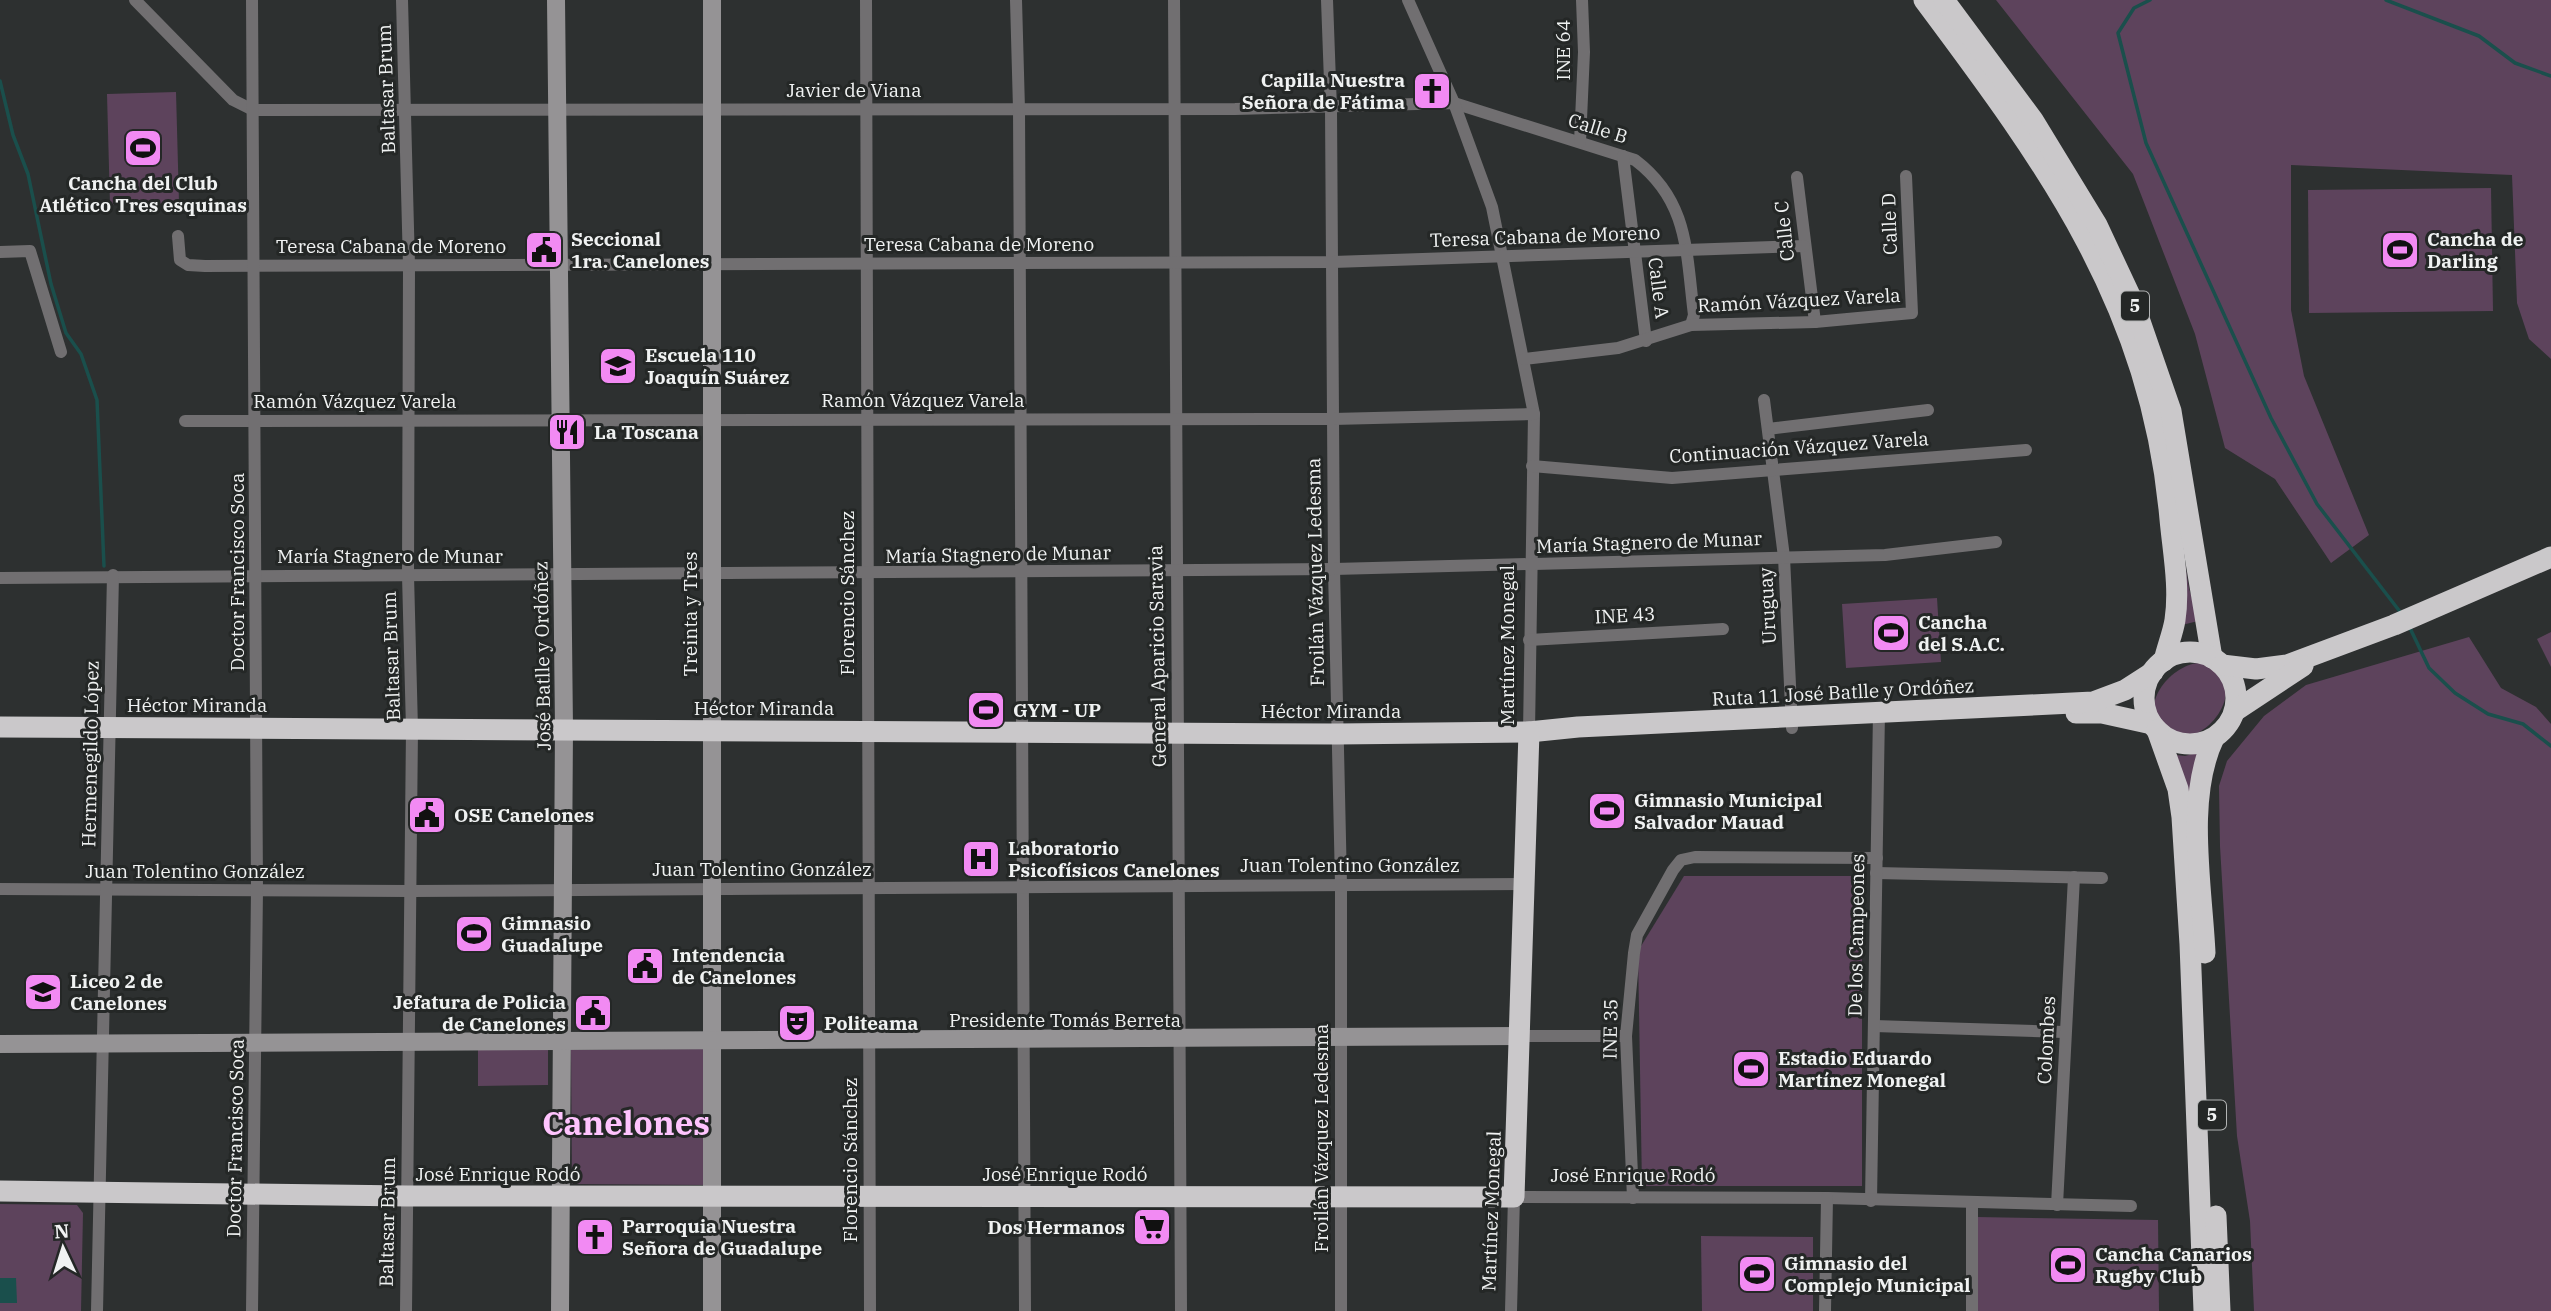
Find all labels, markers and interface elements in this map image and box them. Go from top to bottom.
street label: INE 64 [1551,20,1575,80]
street label: Baltasar Brum [372,24,400,154]
place label: Capilla Nuestra Señora de Fátima [1242,68,1405,114]
church icon: Capilla Nuestra Señora de Fátima [1411,70,1453,112]
street label: Javier de Viana [786,78,922,102]
street label: Calle B [1565,108,1631,148]
sports icon: Cancha del Club Atlético Tres esquinas [122,127,164,169]
place label: Cancha del Club Atlético Tres esquinas [39,171,247,217]
street label: Calle D [1876,193,1902,255]
street label: Calle C [1769,199,1799,263]
street label: Teresa Cabana de Moreno [1429,220,1661,252]
place label: Seccional 1ra. Canelones [571,227,709,273]
place label: Cancha de Darling [2427,227,2524,273]
public building icon: Seccional 1ra. Canelones [523,229,565,271]
sports icon: Cancha de Darling [2379,229,2421,271]
street label: Teresa Cabana de Moreno [864,232,1094,256]
street label: Teresa Cabana de Moreno [276,234,506,258]
street label: Calle A [1643,256,1675,320]
street label: Ramón Vázquez Varela [1697,283,1901,317]
road number: 5 [2121,292,2149,320]
place label: Escuela 110 Joaquín Suárez [645,343,789,389]
school or university icon: Escuela 110 Joaquín Suárez [597,345,639,387]
street label: Ramón Vázquez Varela [821,388,1025,412]
street label: Ramón Vázquez Varela [253,389,457,413]
restaurant icon: La Toscana [546,411,588,453]
place label: La Toscana [594,420,699,444]
street label: Continuación Vázquez Varela [1669,426,1929,468]
street label: Froilán Vázquez Ledesma [1301,457,1329,687]
street label: Doctor Francisco Soca [225,473,249,671]
street label: Florencio Sánchez [835,510,859,676]
street label: María Stagnero de Munar [1536,526,1763,558]
street label: María Stagnero de Munar [885,540,1112,568]
street label: María Stagnero de Munar [277,544,504,568]
street label: General Aparicio Saravia [1143,545,1171,767]
street label: Treinta y Tres [678,552,702,676]
street label: José Batlle y Ordóñez [528,561,556,751]
street label: Martínez Monegal [1495,564,1519,725]
street label: Uruguay [1753,566,1781,645]
street label: Baltasar Brum [377,591,405,721]
street label: INE 43 [1594,601,1656,629]
place label: Cancha del S.A.C. [1918,610,2005,656]
sports icon: Cancha del S.A.C. [1870,612,1912,654]
street label: Hermenegildo López [76,661,104,847]
street label: Ruta 11 José Batlle y Ordóñez [1711,673,1975,711]
sports icon: GYM - UP [965,689,1007,731]
street label: Héctor Miranda [127,693,267,717]
street label: Héctor Miranda [694,696,834,720]
place label: GYM - UP [1013,698,1101,722]
street label: Héctor Miranda [1261,699,1401,723]
place label: Gimnasio Municipal Salvador Mauad [1634,788,1823,834]
sports icon: Gimnasio Municipal Salvador Mauad [1586,790,1628,832]
public building icon: OSE Canelones [406,794,448,836]
place label: OSE Canelones [454,803,594,827]
place label: Laboratorio Psicofísicos Canelones [1008,836,1220,882]
hospital icon: Laboratorio Psicofísicos Canelones [960,838,1002,880]
street label: Juan Tolentino González [1240,853,1460,877]
street label: De los Campeones [1843,853,1869,1017]
street label: Juan Tolentino González [652,857,872,881]
street label: Juan Tolentino González [85,859,305,883]
place label: Gimnasio Guadalupe [501,911,603,957]
sports icon: Gimnasio Guadalupe [453,913,495,955]
place label: Intendencia de Canelones [672,943,796,989]
public building icon: Intendencia de Canelones [624,945,666,987]
place label: Liceo 2 de Canelones [70,969,167,1015]
school or university icon: Liceo 2 de Canelones [22,971,64,1013]
place label: Jefatura de Policia de Canelones [393,990,566,1036]
public building icon: Jefatura de Policia de Canelones [572,992,614,1034]
street label: Colombes [2032,995,2060,1085]
street label: INE 35 [1597,998,1623,1060]
theatre icon: Politeama [776,1002,818,1044]
street label: Presidente Tomás Berreta [949,1008,1181,1032]
place label: Politeama [824,1011,918,1035]
street label: Froilán Vázquez Ledesma [1309,1024,1333,1252]
street label: Doctor Francisco Soca [221,1038,249,1238]
place label: Estadio Eduardo Martínez Monegal [1778,1046,1946,1092]
sports icon: Estadio Eduardo Martínez Monegal [1730,1048,1772,1090]
street label: Florencio Sánchez [838,1077,862,1243]
road number: 5 [2198,1100,2226,1130]
district label: Canelones [542,1101,710,1144]
street label: Martínez Monegal [1476,1130,1506,1292]
street label: Baltasar Brum [374,1157,400,1287]
street label: José Enrique Rodó [415,1162,581,1186]
street label: José Enrique Rodó [982,1162,1148,1186]
street label: José Enrique Rodó [1550,1163,1716,1187]
supermarket icon: Dos Hermanos [1131,1206,1173,1248]
north arrow [28,1213,98,1283]
place label: Parroquia Nuestra Señora de Guadalupe [622,1214,822,1260]
place label: Dos Hermanos [987,1215,1125,1239]
church icon: Parroquia Nuestra Señora de Guadalupe [574,1216,616,1258]
text: N [53,1219,70,1244]
place label: Cancha Canarios Rugby Club [2095,1242,2252,1288]
sports icon: Cancha Canarios Rugby Club [2047,1244,2089,1286]
place label: Gimnasio del Complejo Municipal [1784,1251,1971,1297]
sports icon: Gimnasio del Complejo Municipal [1736,1253,1778,1295]

